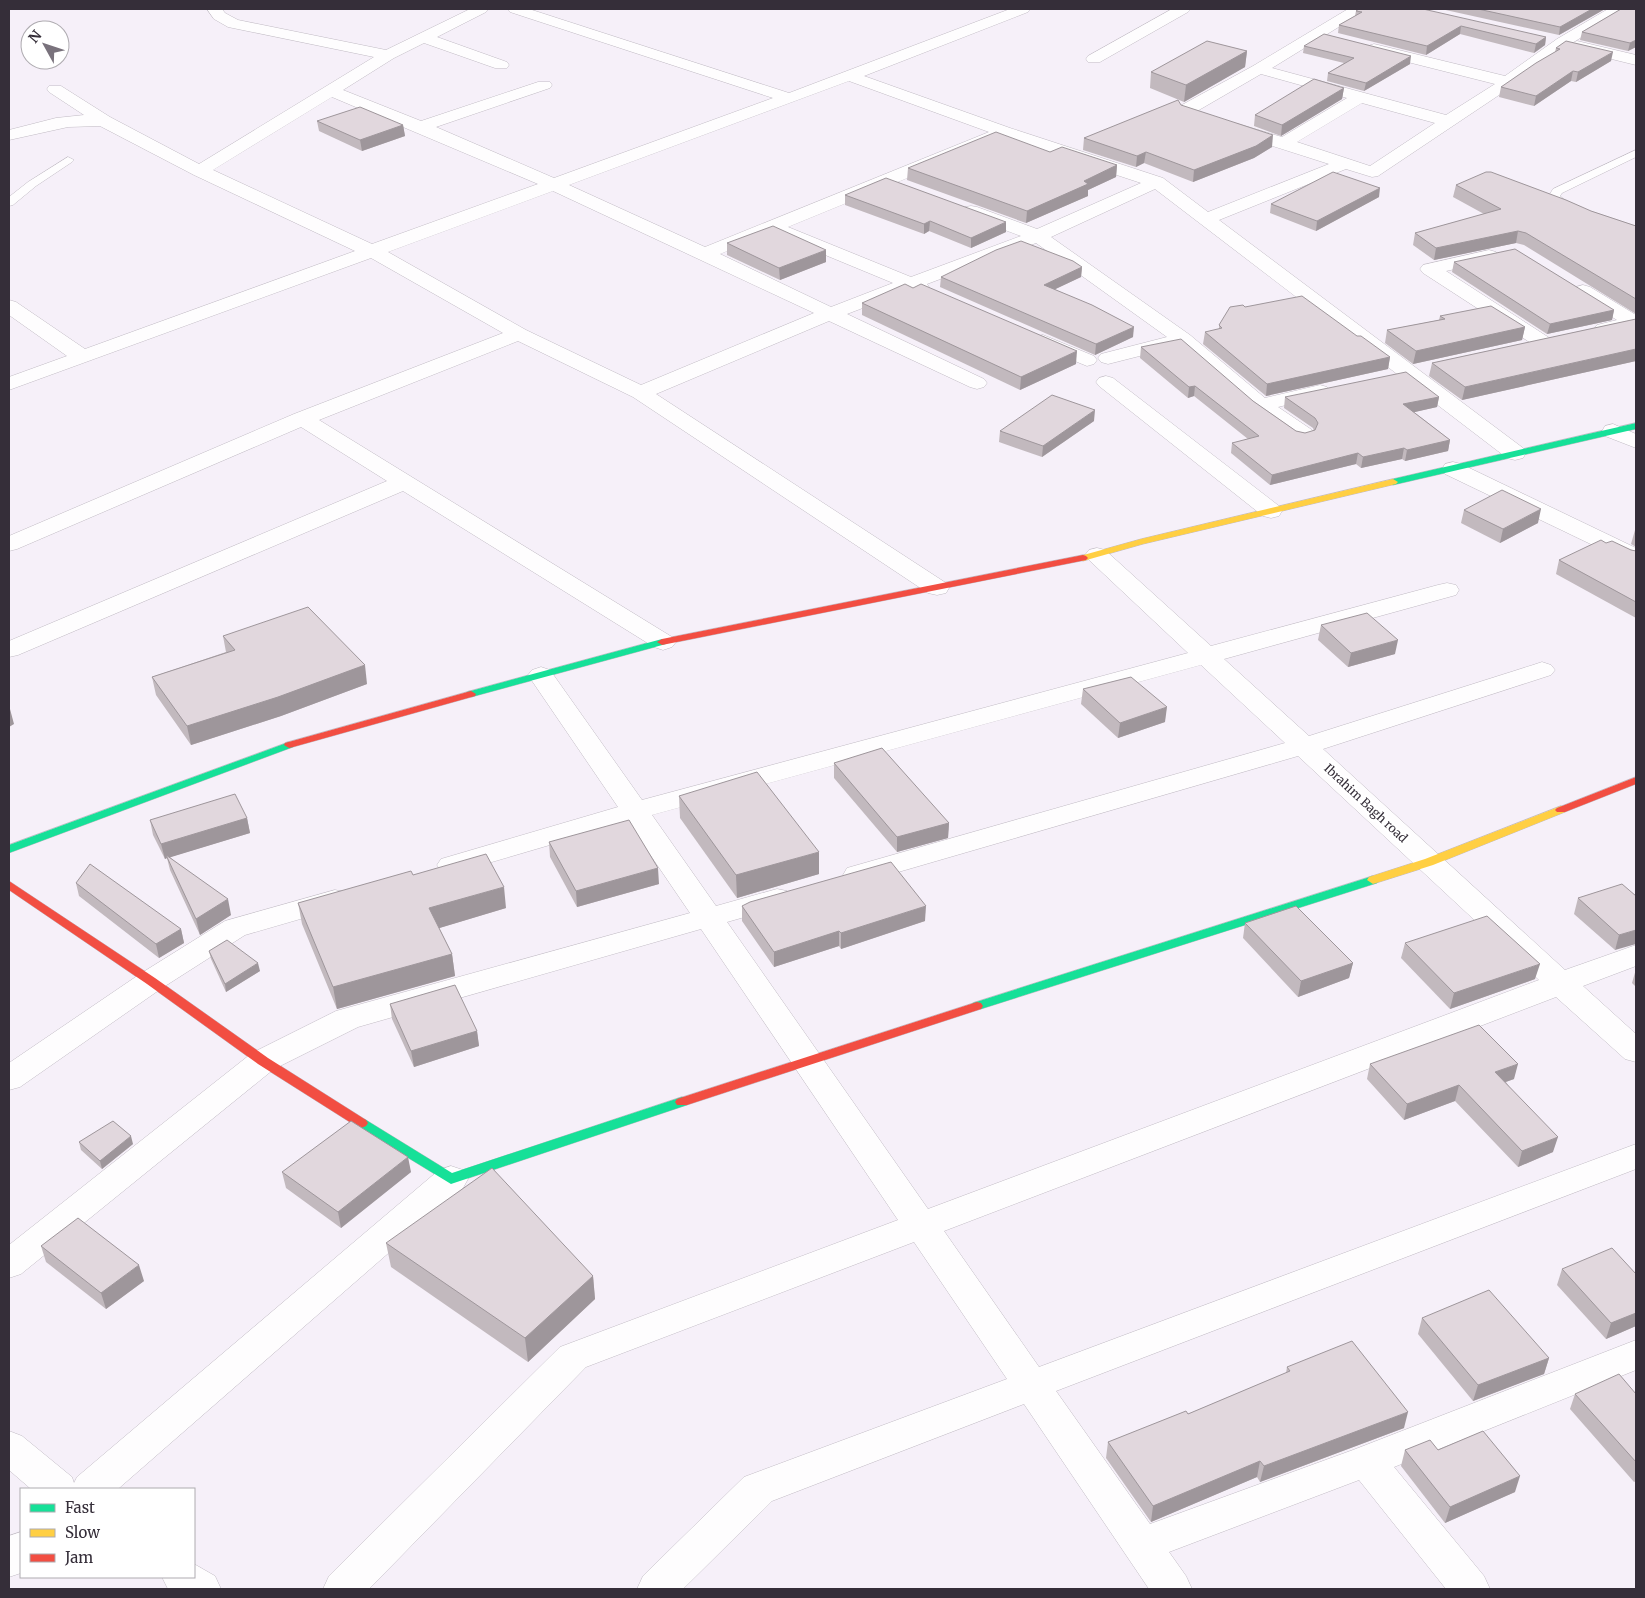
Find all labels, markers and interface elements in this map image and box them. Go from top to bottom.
north arrow [20,20,70,70]
text: N [25,27,45,47]
street label: Ibrahim Bagh road [1321,761,1411,845]
legend [20,1488,195,1578]
text: Fast [65,1498,95,1517]
text: Slow [65,1523,100,1542]
text: Jam [64,1548,93,1567]

